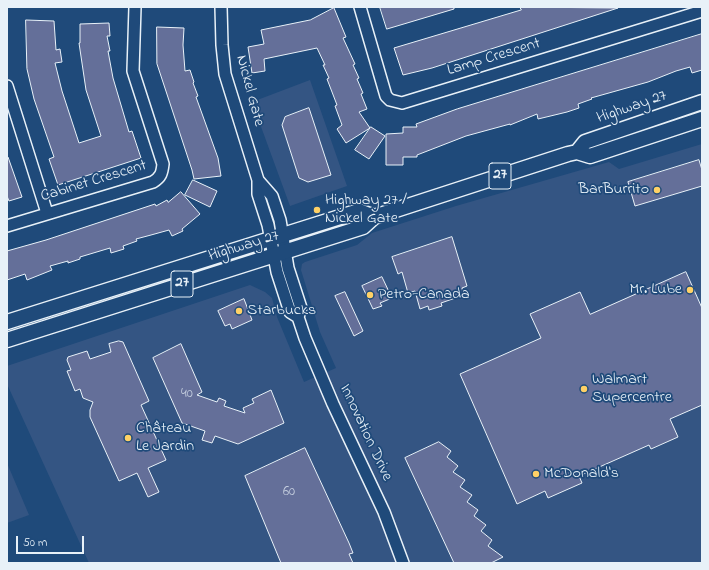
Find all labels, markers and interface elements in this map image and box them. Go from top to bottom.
street label: Lamp Crescent [445,35,543,81]
street label: Nickel Gate [230,53,268,129]
street label: Highway 27 [594,87,670,129]
street label: Cabinet Crescent [39,157,149,207]
road number: 27 [489,163,511,189]
place label: BarBurrito [578,180,649,200]
marker: BarBurrito [652,185,662,195]
place label: Highway 27 / Nickel Gate [325,191,407,229]
marker: Highway 27 / Nickel Gate [312,205,322,215]
street label: Highway 27 [206,227,282,267]
road number: 27 [171,271,193,297]
place label: Mr. Lube [629,280,682,300]
place label: Petro-Canada [378,285,470,305]
marker: Mr. Lube [685,285,695,295]
marker: Petro-Canada [365,290,375,300]
place label: Starbucks [247,301,316,321]
marker: Starbucks [234,306,244,316]
place label: Walmart Supercentre [592,370,672,408]
street label: Innovation Drive [334,382,396,484]
marker: Walmart Supercentre [579,384,589,394]
house number: 40 [181,387,193,403]
place label: Château Le Jardin [136,419,194,457]
marker: Château Le Jardin [123,433,133,443]
place label: McDonald's [544,464,619,484]
marker: McDonald's [531,469,541,479]
house number: 60 [283,485,295,501]
scale bar [18,528,86,554]
text: 50 m [23,534,47,552]

